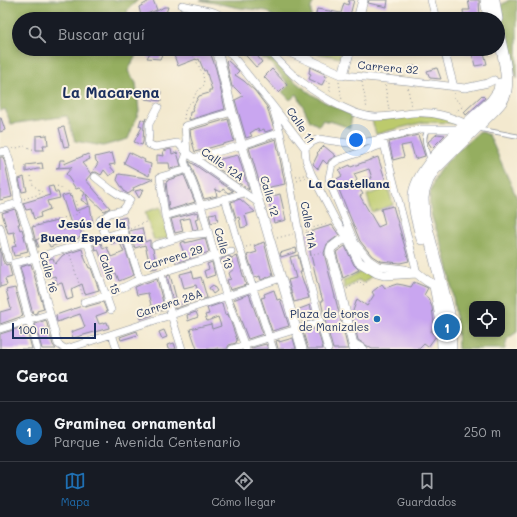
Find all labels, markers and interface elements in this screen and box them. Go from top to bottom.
search box [12,12,505,56]
icon: search [26,23,48,45]
text: Buscar aquí [58,24,145,44]
street label: Carrera 32 [357,57,419,77]
district label: La Macarena [62,82,160,102]
street label: Calle 11 [283,104,319,146]
your location [346,130,366,150]
street label: Calle 12A [199,144,247,184]
street label: Calle 12 [257,174,283,218]
district label: La Castellana [308,175,390,191]
street label: Calle 11A [297,200,321,250]
district label: Jesús de la Buena Esperanza [40,215,144,245]
street label: Calle 13 [211,226,237,271]
street label: Carrera 29 [142,241,205,273]
street label: Calle 16 [36,250,62,294]
street label: Calle 15 [96,252,124,296]
street label: Carrera 28A [134,285,204,321]
map controls [469,301,505,337]
button: locate [469,301,505,337]
place label: Plaza de toros de Manizales [290,306,369,334]
pin: 1 [434,312,460,342]
marker: Plaza de toros de Manizales [372,314,382,324]
scale bar [12,321,96,340]
text: 100 m [18,322,49,337]
text: Cerca [16,364,68,386]
text: Graminea ornamental [54,413,216,433]
text: 1 [26,423,32,440]
text: 250 m [464,423,501,440]
text: Parque · Avenida Centenario [54,433,240,450]
tab: Mapa [61,470,90,509]
tab: Cómo llegar [211,470,276,509]
tab: Guardados [397,470,456,509]

